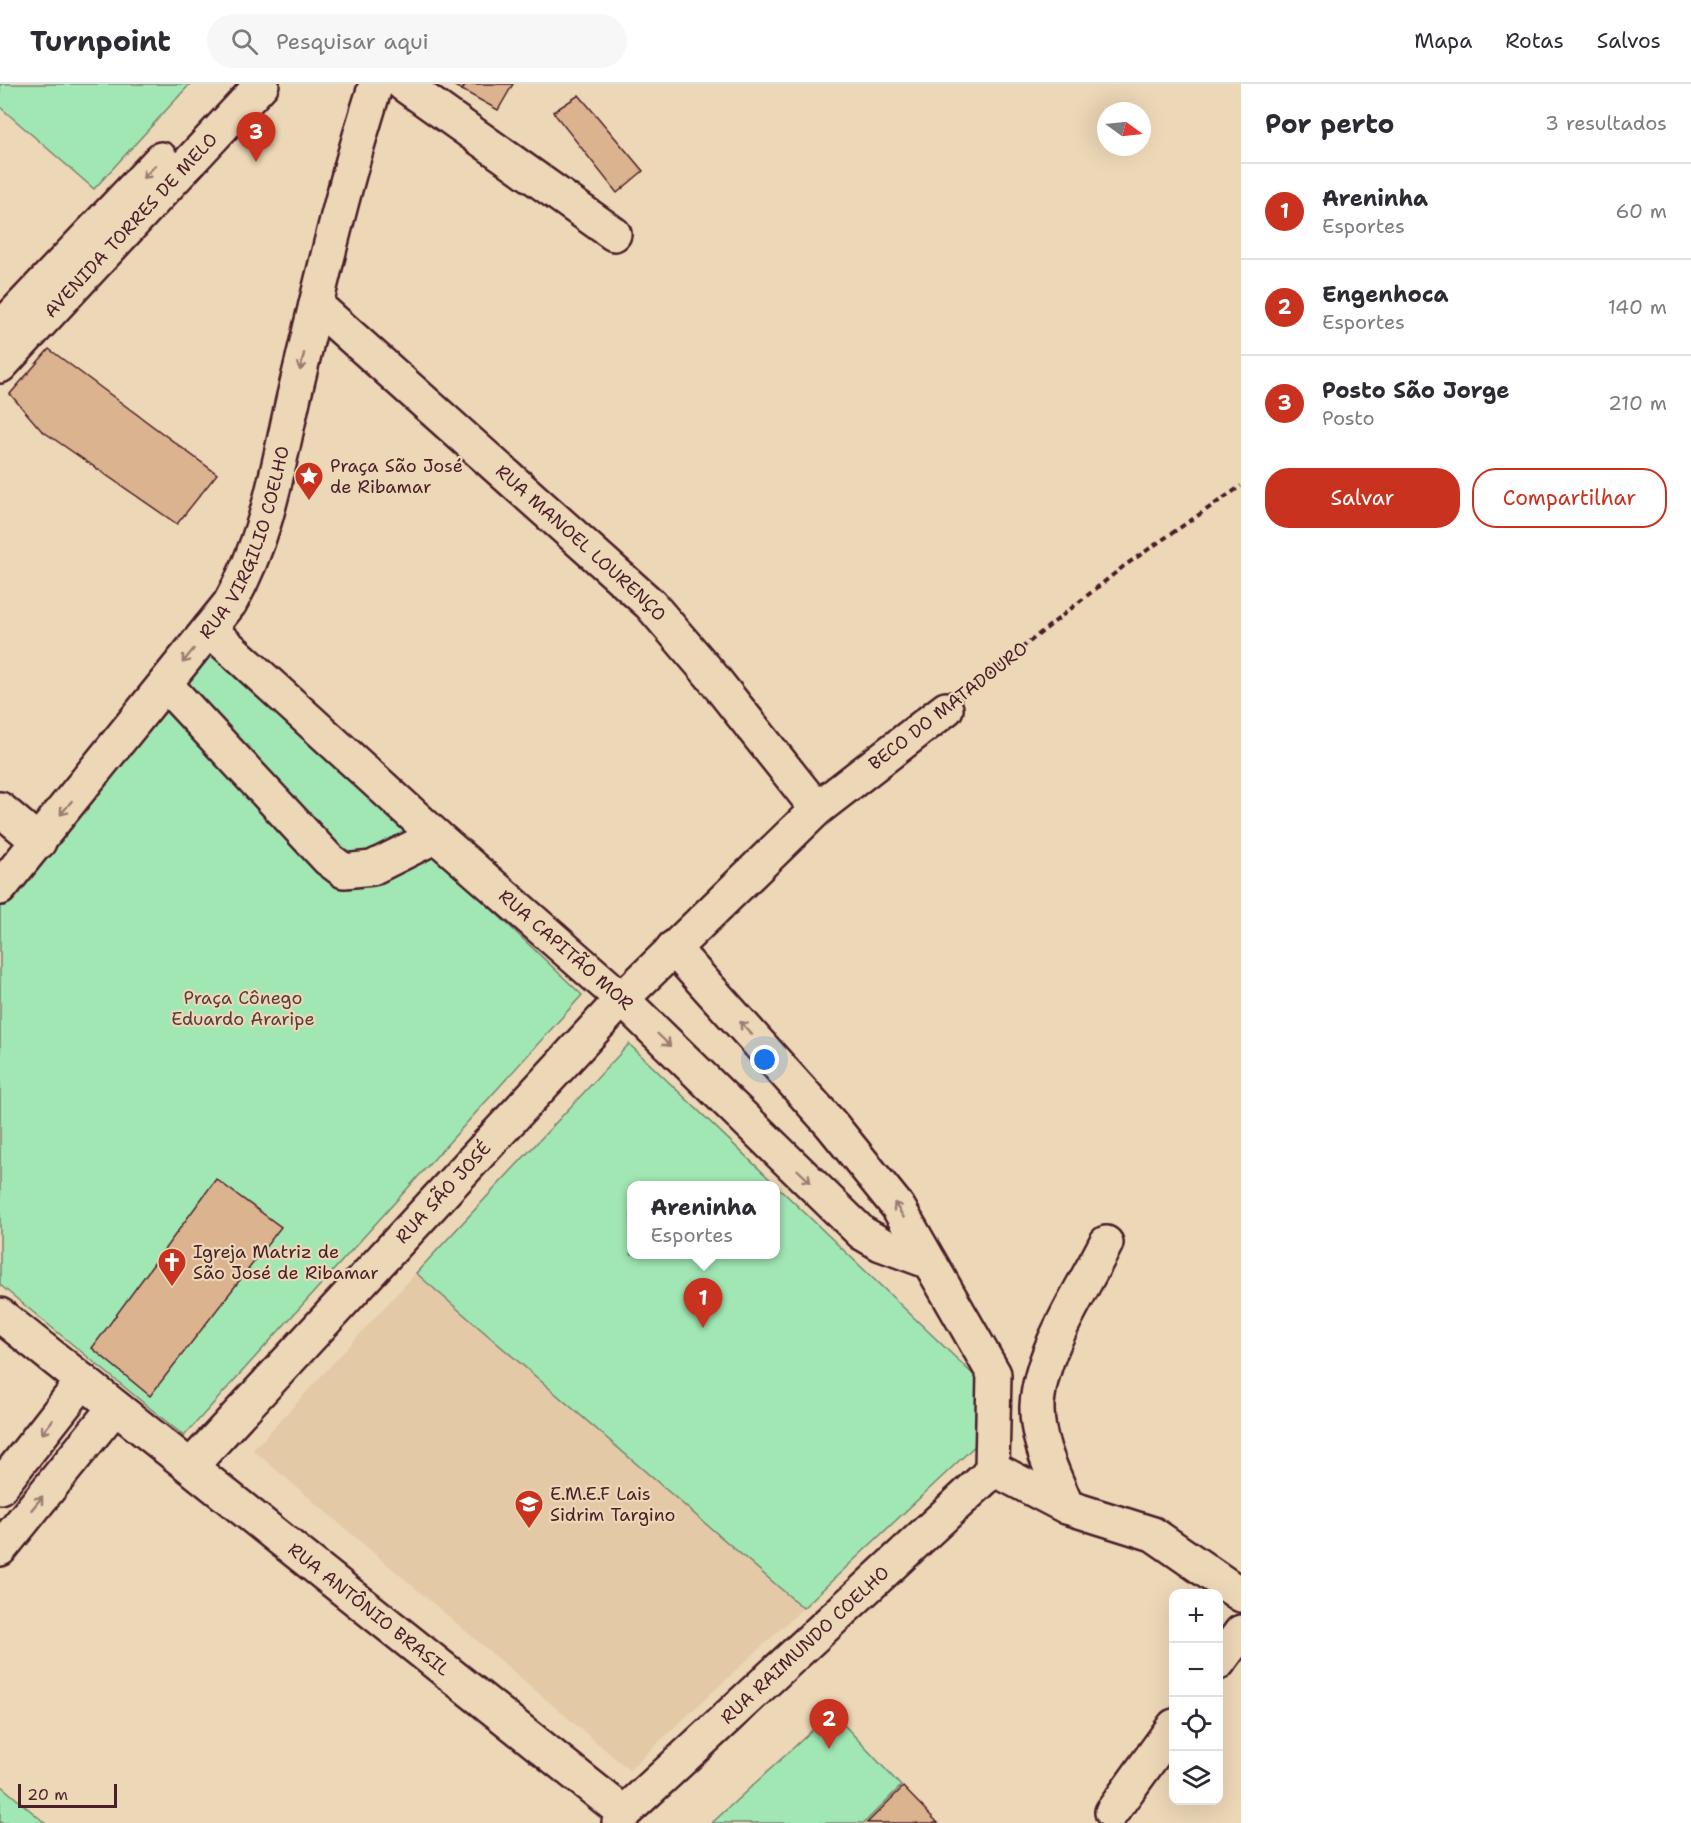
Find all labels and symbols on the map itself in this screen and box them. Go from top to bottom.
north arrow [1097,102,1151,156]
pin: 3 [236,112,276,162]
street label: AVENIDA TORRES DE MELO [39,128,223,323]
one-way arrow [142,164,156,179]
one-way arrow [296,352,308,371]
street label: RUA VIRGILIO COELHO [194,444,295,644]
place label: Praça São José de Ribamar [330,454,463,499]
street label: RUA MANOEL LOURENÇO [490,459,671,626]
place icon: Praça São José de Ribamar [293,460,325,502]
street label: BECO DO MATADOURO [864,636,1032,776]
one-way arrow [181,648,194,664]
one-way arrow [59,800,73,815]
street label: RUA CAPITÃO MOR [493,884,638,1015]
park label: Praça Cônego Eduardo Araripe [171,986,315,1031]
one-way arrow [739,1021,753,1036]
one-way arrow [656,1033,671,1047]
your location [750,1045,779,1074]
street label: RUA SÃO JOSÉ [390,1137,496,1249]
one-way arrow [796,1169,811,1183]
one-way arrow [892,1202,904,1219]
place label: Igreja Matriz de São José de Ribamar [193,1240,379,1285]
church icon: Igreja Matriz de São José de Ribamar [156,1246,188,1288]
pin: 1 [684,1278,722,1328]
one-way arrow [40,1419,53,1435]
place label: E.M.E.F Lais Sidrim Targino [550,1482,676,1527]
school or university icon: E.M.E.F Lais Sidrim Targino [513,1488,545,1530]
one-way arrow [30,1496,44,1511]
street label: RUA ANTÔNIO BRASIL [283,1537,455,1681]
street label: RUA RAIMUNDO COELHO [715,1561,894,1729]
pin: 2 [810,1700,848,1749]
scale bar [18,1781,117,1808]

